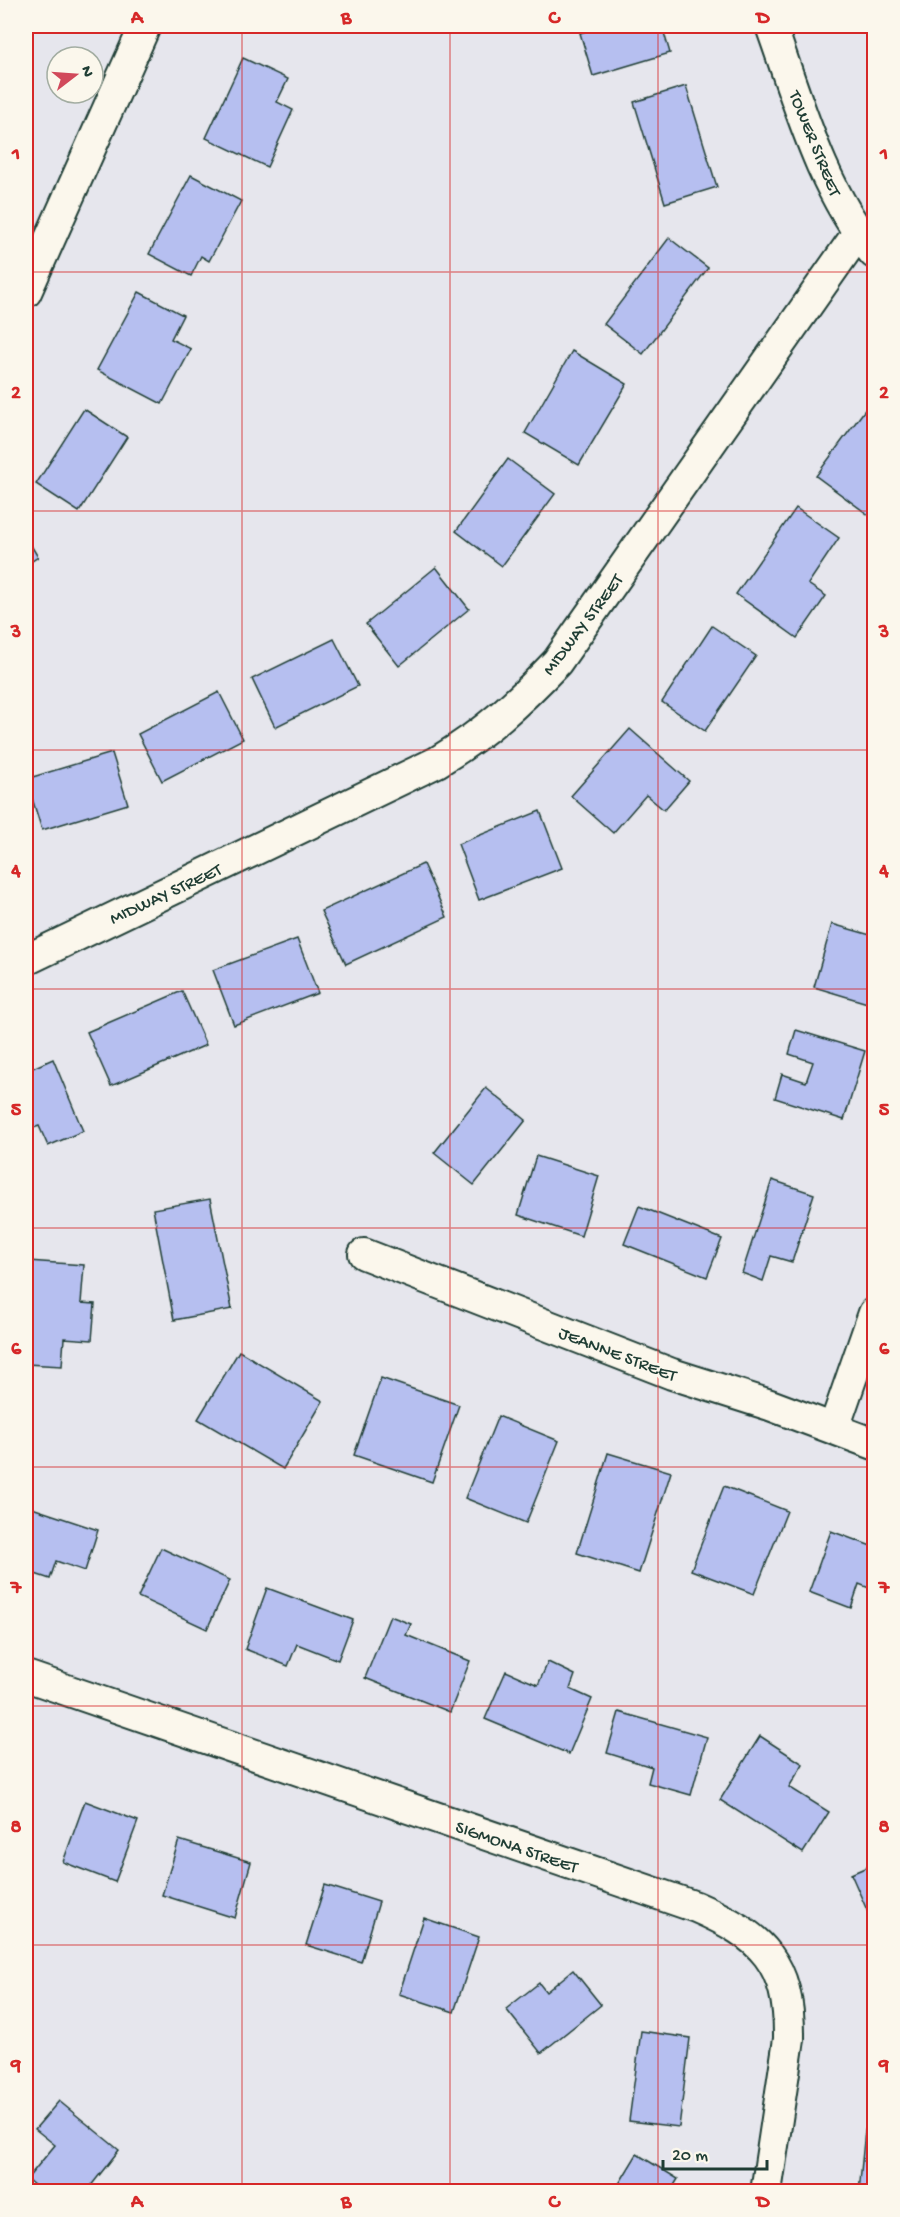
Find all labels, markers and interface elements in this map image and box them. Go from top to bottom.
text: A [130,8,145,31]
text: B [340,8,352,31]
text: C [548,8,562,31]
text: D [754,8,770,31]
north arrow [45,45,105,105]
text: N [75,64,97,80]
street label: TOWER STREET [783,87,845,201]
text: 1 [11,144,20,167]
text: 1 [879,144,888,167]
text: 2 [11,383,21,406]
text: 2 [879,383,889,406]
street label: MIDWAY STREET [539,570,629,680]
text: 3 [10,622,21,645]
text: 3 [878,622,889,645]
street label: MIDWAY STREET [107,860,226,930]
text: 4 [10,861,21,884]
text: 4 [878,861,889,884]
text: 5 [11,1100,22,1123]
text: 5 [879,1100,890,1123]
street label: JEANNE STREET [555,1323,680,1388]
text: 6 [11,1339,22,1362]
text: 6 [879,1339,890,1362]
text: 7 [10,1578,23,1601]
text: 7 [878,1578,891,1601]
text: 8 [11,1817,22,1840]
text: 8 [879,1817,890,1840]
street label: SIGMONA STREET [452,1818,581,1879]
text: 9 [10,2056,21,2079]
text: 9 [878,2056,889,2079]
scale bar [663,2133,766,2171]
text: 20 m [672,2146,708,2167]
text: A [130,2192,145,2215]
text: B [340,2192,352,2215]
text: C [548,2192,562,2215]
text: D [754,2192,770,2215]

